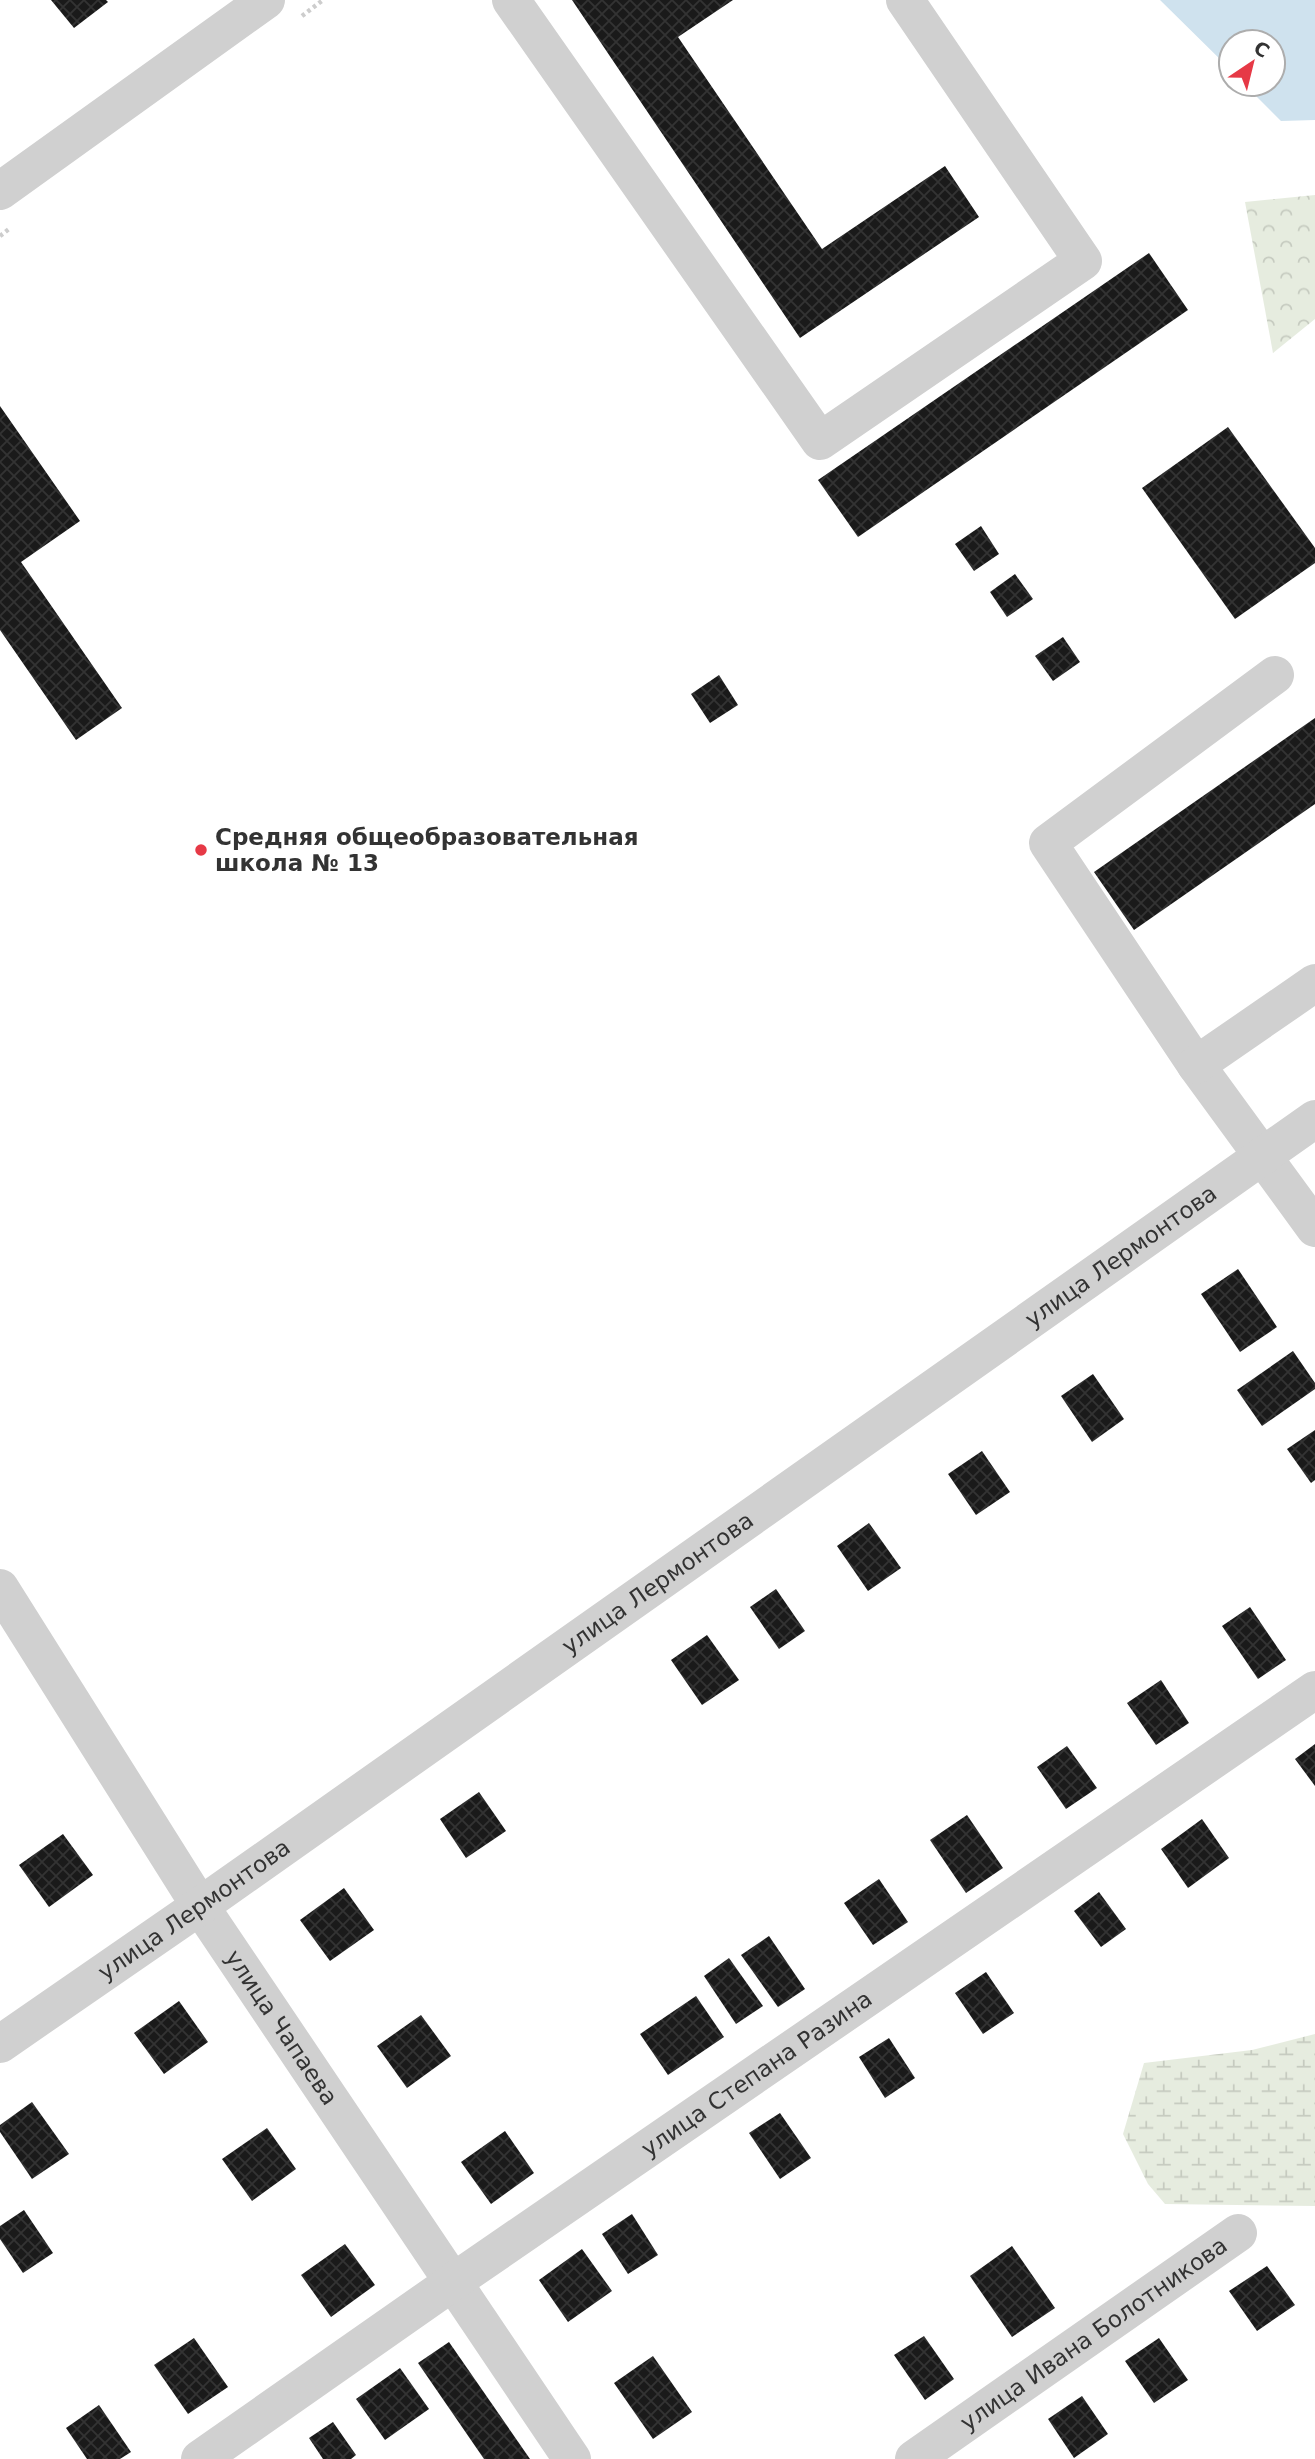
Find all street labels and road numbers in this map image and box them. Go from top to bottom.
street label: улица Лермонтова [1020,1180,1221,1332]
street label: улица Лермонтова [557,1507,758,1659]
street label: улица Лермонтова [93,1834,295,1985]
street label: улица Чапаева [220,1945,343,2110]
street label: улица Степана Разина [636,1985,877,2162]
street label: улица Ивана Болотникова [955,2232,1232,2436]

